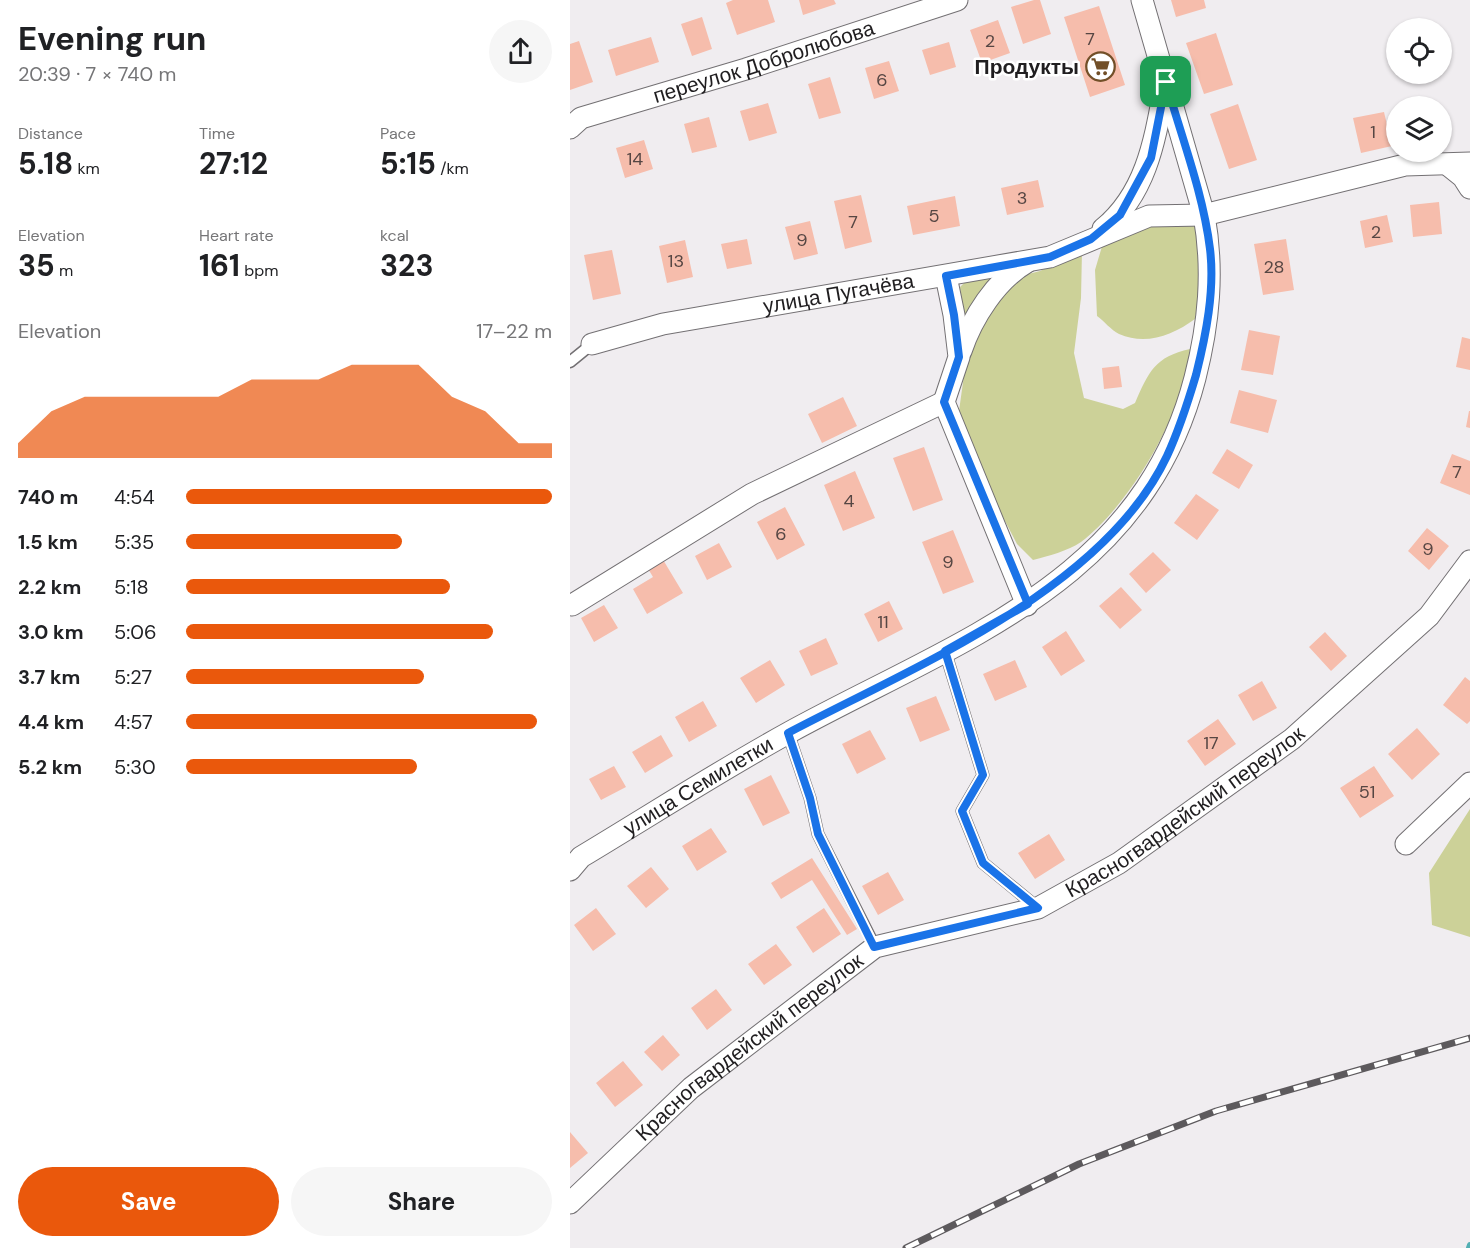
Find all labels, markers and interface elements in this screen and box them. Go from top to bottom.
street label: переулок Добролюбова [650,14,878,110]
text: Evening run [18,17,206,60]
map controls [1386,18,1452,162]
button: locate [1386,18,1452,84]
button: share [489,20,552,83]
house number: 7 [1085,27,1095,51]
house number: 2 [985,29,995,53]
supermarket icon: Продукты [1084,51,1116,83]
place label: Продукты [975,53,1079,81]
pin [1140,56,1191,107]
text: 20:39 · 7 × 740 m [18,61,176,87]
icon: arrive [1149,65,1182,98]
house number: 6 [876,68,888,92]
button: layers [1386,96,1452,162]
house number: 1 [1370,120,1376,144]
text: Distance [18,123,83,144]
text: Time [199,123,235,144]
text: Pace [380,123,416,144]
text: 5.18 [18,144,73,183]
text: 27:12 [199,144,268,183]
text: 5:15 [380,144,436,183]
house number: 14 [627,147,643,171]
text: km [73,158,100,179]
text: /km [436,158,469,179]
house number: 3 [1017,186,1027,210]
house number: 5 [929,204,939,228]
house number: 7 [848,210,858,234]
house number: 2 [1371,220,1381,244]
text: Elevation [18,225,85,246]
text: Heart rate [199,225,274,246]
text: kcal [380,225,409,246]
house number: 9 [796,228,808,252]
text: 35 [18,246,55,285]
text: 161 [199,246,240,285]
text: 323 [380,246,434,285]
house number: 13 [668,249,684,273]
house number: 28 [1263,255,1285,279]
text: m [55,260,73,281]
text: bpm [240,260,278,281]
street label: улица Пугачёва [761,267,917,320]
text: Elevation [18,318,101,344]
text: 17–22 m [476,318,552,344]
house number: 7 [1452,460,1462,484]
text: 740 m [18,484,78,510]
text: 4:54 [114,484,155,510]
house number: 4 [844,489,855,513]
house number: 6 [775,522,787,546]
text: 1.5 km [18,529,78,555]
text: 5:35 [114,529,154,555]
house number: 9 [1422,537,1434,561]
house number: 9 [942,550,954,574]
text: 2.2 km [18,574,81,600]
text: 5:18 [114,574,149,600]
house number: 11 [877,610,889,634]
text: 3.0 km [18,619,83,645]
text: 5:06 [114,619,156,645]
text: 3.7 km [18,664,80,690]
text: 5:27 [114,664,152,690]
text: 4.4 km [18,709,84,735]
text: 4:57 [114,709,153,735]
street label: Красногвардейский переулок [1060,720,1311,904]
street label: улица Семилетки [618,730,778,842]
house number: 17 [1203,731,1219,755]
text: 5.2 km [18,754,82,780]
text: 5:30 [114,754,156,780]
house number: 51 [1359,780,1375,804]
street label: Красногвардейский переулок [630,947,870,1147]
button: Save [18,1167,279,1236]
button: Share [291,1167,552,1236]

